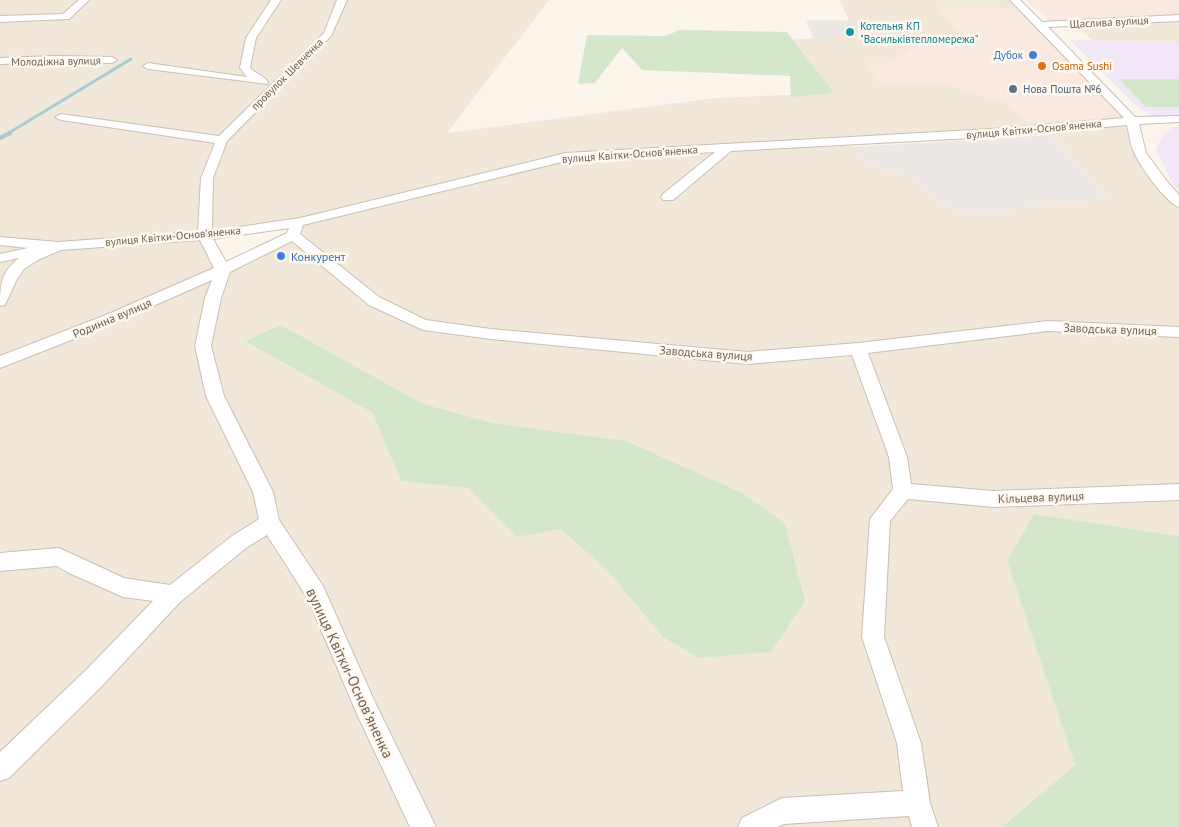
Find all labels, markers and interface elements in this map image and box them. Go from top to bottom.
street label: Щаслива вулиця [1069,13,1149,31]
place label: Котельня КП "Васильківтепломережа" [860,19,979,46]
marker: Котельня КП "Васильківтепломережа" [844,26,856,38]
street label: провулок Шевченка [248,35,326,113]
place label: Дубок [994,48,1024,62]
marker: Дубок [1027,49,1039,61]
street label: Молодіжна вулиця [11,53,101,69]
place label: Osama Sushi [1052,59,1112,73]
marker: Osama Sushi [1036,60,1048,72]
place label: Нова Пошта №6 [1023,82,1101,96]
marker: Нова Пошта №6 [1007,83,1019,95]
street label: вулиця Квітки-Основʼяненка [966,116,1102,142]
street label: вулиця Квітки-Основʼяненка [562,142,698,166]
street label: вулиця Квітки-Основʼяненка [105,223,241,249]
place label: Конкурент [291,249,346,264]
marker: Конкурент [275,250,287,262]
street label: Родинна вулиця [70,295,154,341]
street label: Заводська вулиця [1063,320,1157,338]
street label: Заводська вулиця [659,342,753,364]
street label: Кільцева вулиця [998,488,1084,506]
street label: вулиця Квітки-Основʼяненка [302,585,398,761]

